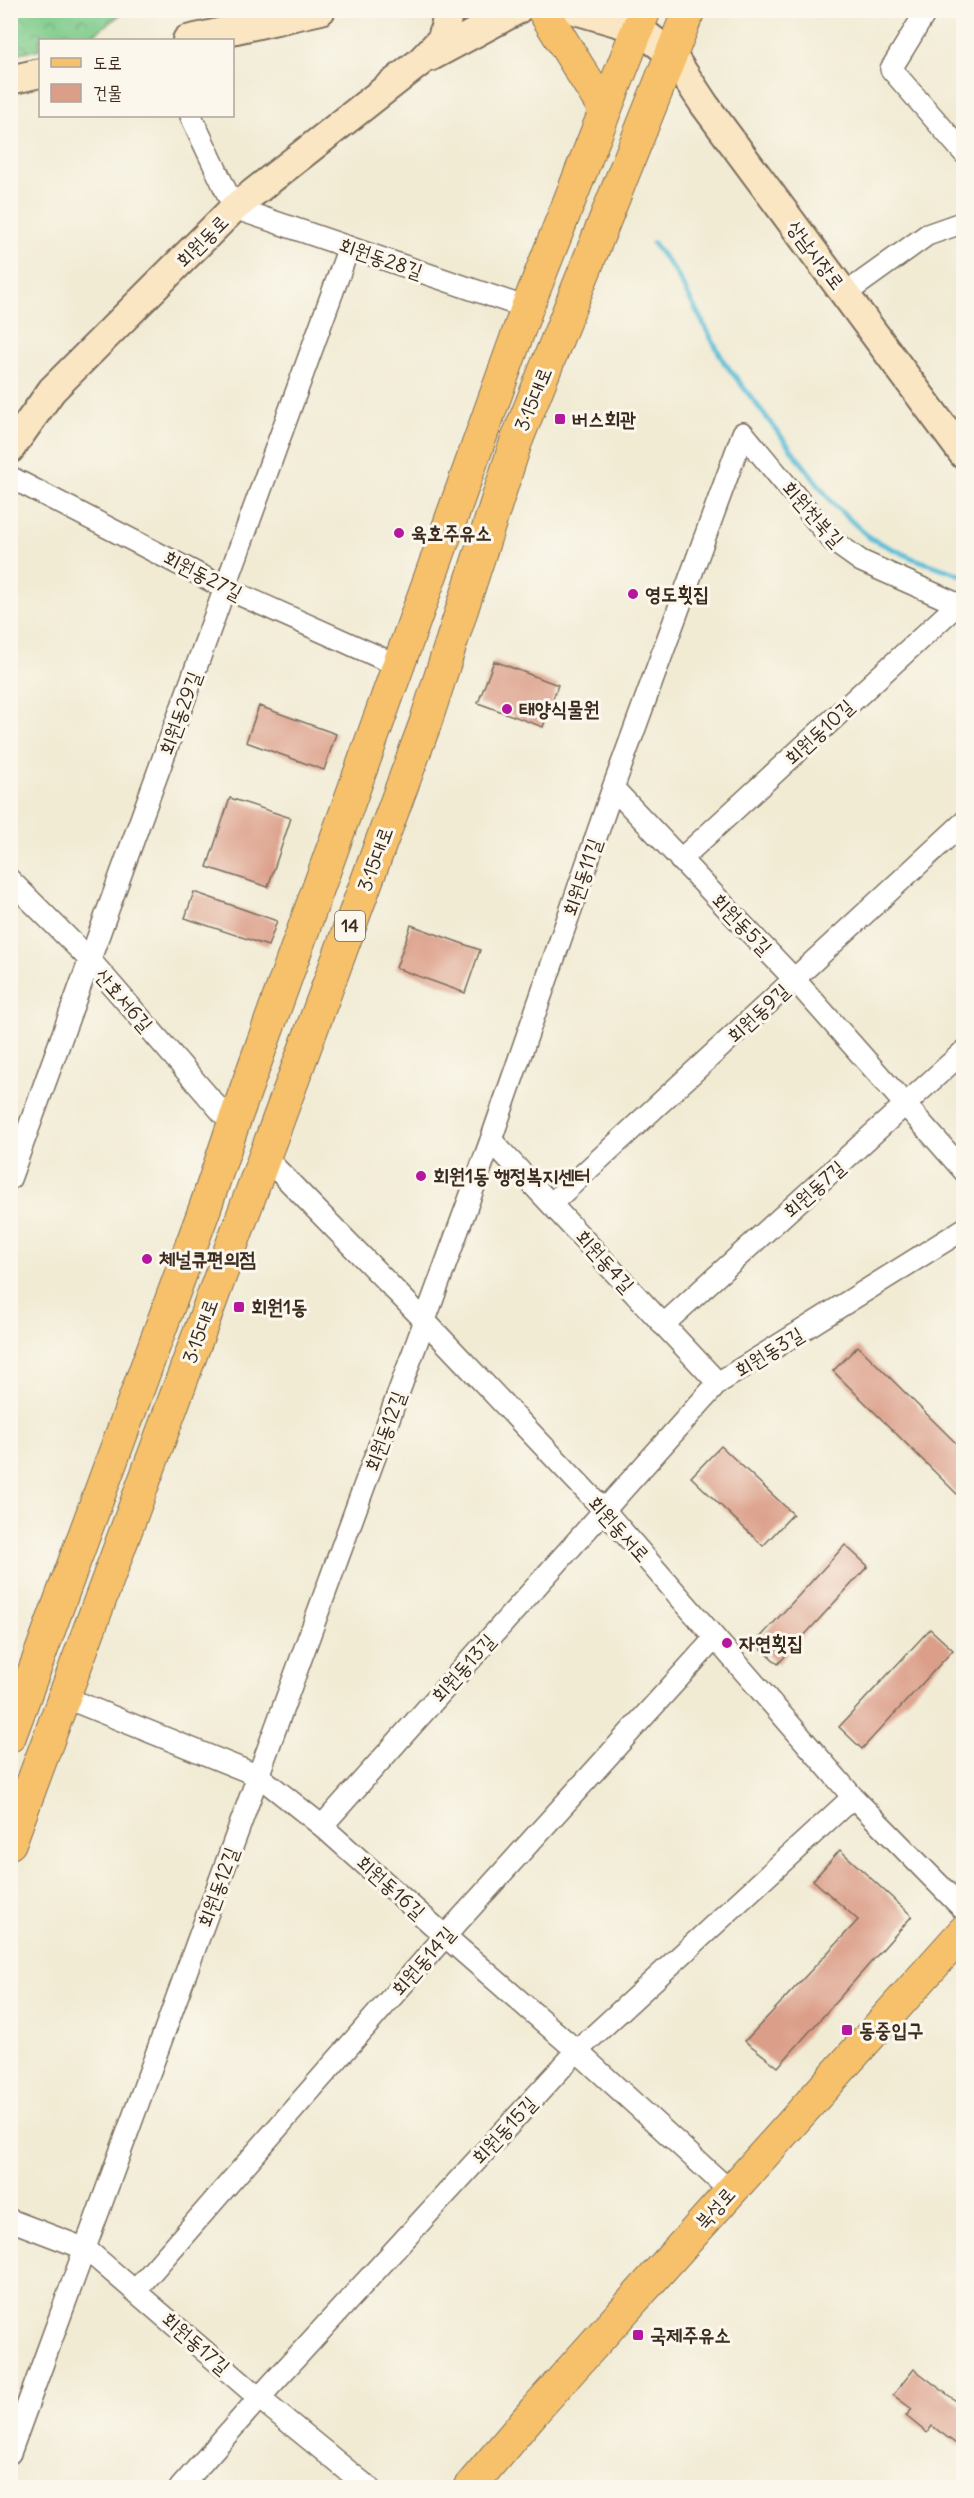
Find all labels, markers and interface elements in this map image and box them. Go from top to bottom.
legend [39,39,234,117]
text: 도로 [93,51,122,74]
text: 건물 [93,81,122,104]
street label: 회원동로 [170,209,233,272]
street label: 상남시장로 [782,215,851,294]
street label: 회원동28길 [336,232,426,283]
street label: 3·15대로 [508,363,557,434]
place label: 버스회관 [572,406,636,431]
marker: 버스회관 [553,412,567,426]
street label: 회원천북길 [777,475,850,552]
place label: 육호주유소 [411,520,491,545]
marker: 육호주유소 [392,526,406,540]
street label: 회원동27길 [160,544,247,605]
place label: 영도횟집 [645,581,709,606]
marker: 영도횟집 [626,587,640,601]
street label: 회원동29길 [153,668,206,758]
street label: 회원동10길 [779,693,858,770]
place label: 태양식물원 [519,696,599,721]
marker: 태양식물원 [500,702,514,716]
street label: 3·15대로 [351,823,398,894]
street label: 회원동11길 [557,835,606,919]
street label: 회원동5길 [707,888,778,960]
road number: 14 [335,911,365,941]
street label: 산호서6길 [90,963,159,1037]
street label: 회원동9길 [721,978,794,1048]
street label: 회원동7길 [778,1155,850,1223]
place label: 회원1동 행정복지센터 [433,1163,591,1188]
marker: 회원1동 행정복지센터 [414,1169,428,1183]
street label: 회원동4길 [571,1224,640,1297]
place label: 체널큐편의점 [159,1246,256,1271]
marker: 체널큐편의점 [140,1252,154,1266]
place label: 회원1동 [251,1294,307,1319]
street label: 3·15대로 [176,1295,223,1366]
marker: 회원1동 [232,1300,246,1314]
street label: 회원동3길 [730,1321,807,1382]
street label: 회원동12길 [359,1387,411,1474]
street label: 회원동서로 [583,1490,656,1567]
street label: 회원동13길 [425,1628,500,1707]
place label: 자연횟집 [739,1630,803,1655]
marker: 자연횟집 [720,1636,734,1650]
street label: 회원동12길 [192,1843,244,1930]
street label: 회원동16길 [352,1849,431,1924]
street label: 회원동14길 [386,1921,460,2001]
place label: 동중입구 [859,2017,923,2042]
marker: 동중입구 [840,2023,854,2037]
street label: 회원동15길 [466,2090,541,2169]
street label: 북성로 [689,2181,740,2234]
street label: 회원동17길 [157,2306,236,2379]
place label: 국제주유소 [650,2322,730,2347]
marker: 국제주유소 [631,2328,645,2342]

